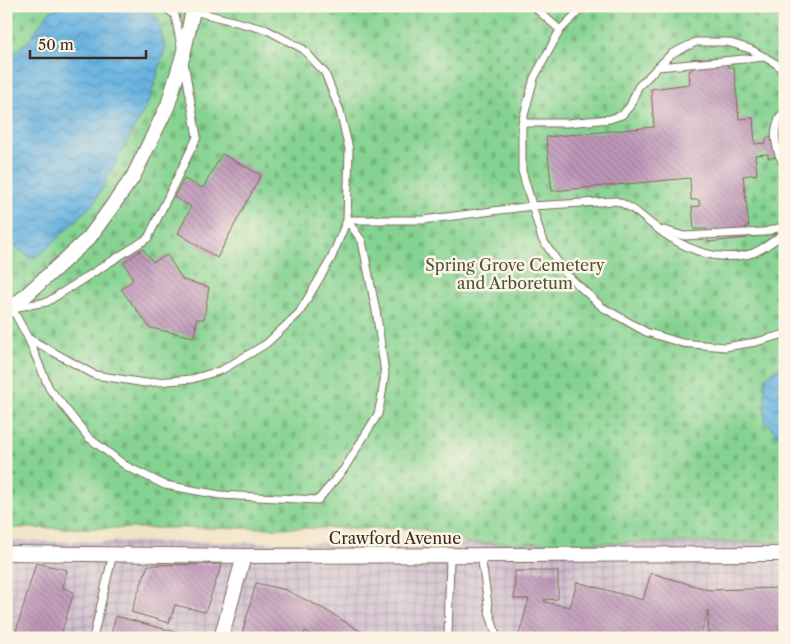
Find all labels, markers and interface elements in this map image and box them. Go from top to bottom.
scale bar [30,28,146,60]
text: 50 m [38,35,74,54]
park label: Spring Grove Cemetery and Arboretum [425,255,606,293]
street label: Crawford Avenue [329,528,461,548]

